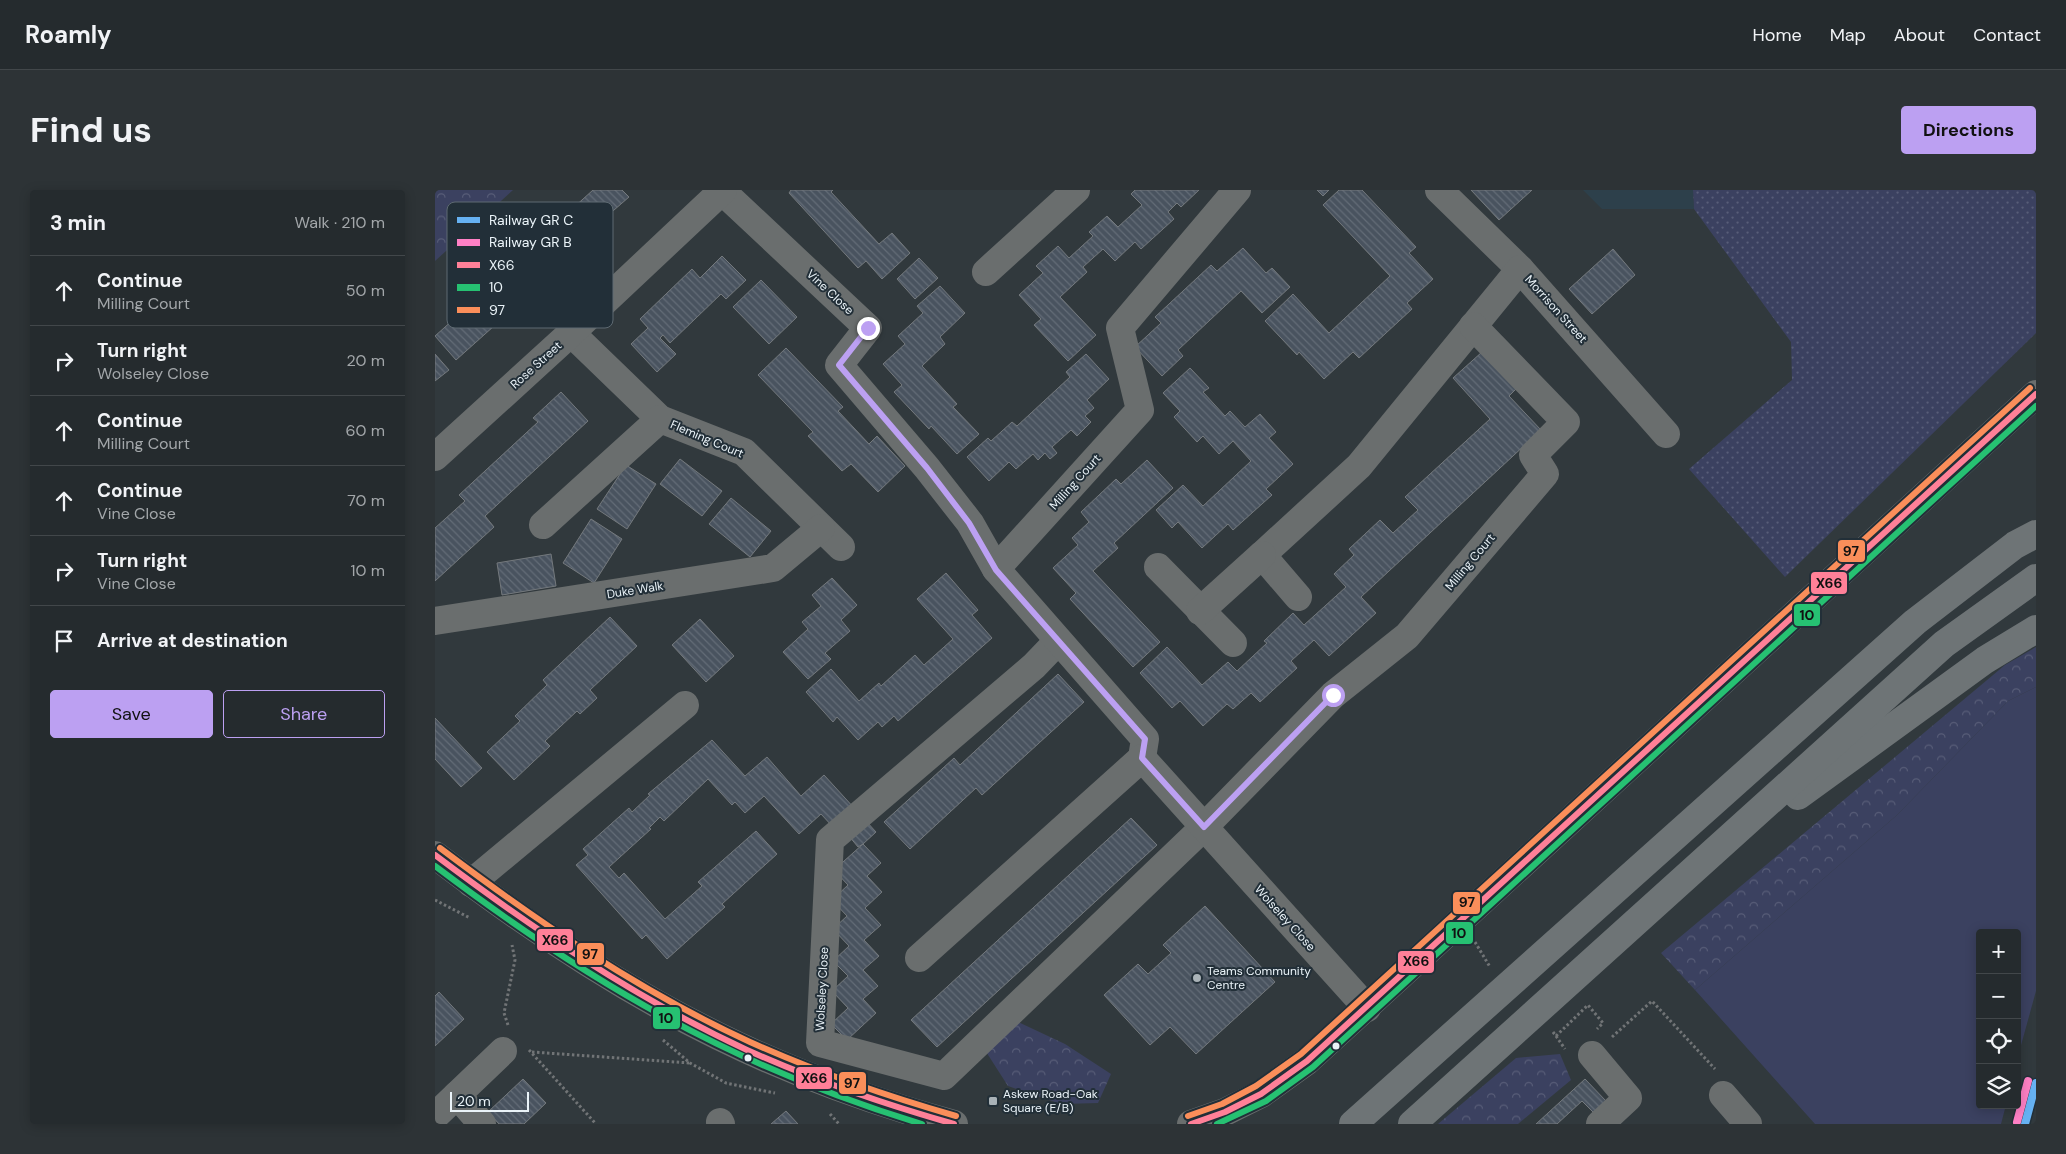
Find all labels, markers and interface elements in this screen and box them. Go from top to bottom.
text: Roamly [25,19,112,50]
text: Home [1752,23,1802,47]
text: Map [1830,23,1866,47]
text: About [1894,23,1945,47]
text: Contact [1973,23,2041,47]
button: Directions [1901,106,2036,154]
text: Find us [30,107,152,153]
legend [447,202,613,328]
text: 3 min [50,209,106,237]
text: Railway GR C [489,211,573,229]
text: Walk · 210 m [295,212,385,233]
text: Railway GR B [489,233,572,251]
text: X66 [489,256,514,274]
street label: Vine Close [803,266,857,318]
text: Continue [97,268,183,293]
street label: Morrison Street [1521,272,1591,347]
icon: ahead [50,277,78,305]
text: 10 [489,278,503,296]
text: 50 m [346,280,385,301]
text: Milling Court [97,293,190,314]
text: 97 [489,301,505,319]
route end [857,317,880,340]
street label: Rose Street [507,337,565,392]
text: Turn right [97,338,187,363]
icon: right [50,347,78,375]
text: 20 m [346,350,385,371]
text: Wolseley Close [97,363,209,384]
text: Continue [97,408,183,433]
street label: Fleming Court [668,416,746,462]
icon: ahead [50,417,78,445]
text: 60 m [345,420,385,441]
text: Milling Court [97,433,190,454]
street label: Milling Court [1046,451,1104,513]
text: Continue [97,478,183,503]
icon: ahead [50,487,78,515]
text: 70 m [347,490,385,511]
text: Vine Close [97,503,176,524]
street label: Milling Court [1441,530,1499,594]
line badge: 97 [1837,539,1866,563]
text: 97 [1843,542,1860,560]
text: Turn right [97,548,187,573]
icon: right [50,557,78,585]
text: 10 m [351,560,385,581]
line badge: X66 [1810,571,1848,595]
text: Vine Close [97,573,176,594]
text: X66 [1816,574,1842,592]
street label: Duke Walk [606,578,664,602]
line badge: 10 [1793,603,1821,627]
text: 10 [1800,606,1815,624]
icon: arrive [50,627,78,655]
text: Arrive at destination [97,628,288,653]
route start [1322,684,1345,707]
button: Save [50,690,213,738]
button: Share [223,690,385,738]
street label: Wolseley Close [1251,881,1319,955]
line badge: 97 [1452,891,1481,915]
text: 97 [1459,893,1476,911]
line badge: 10 [1445,921,1474,945]
text: 10 [1452,924,1467,942]
line badge: X66 [536,928,574,952]
map controls [1976,929,2021,1109]
button: + [1976,929,2021,974]
text: X66 [542,931,568,949]
line badge: 97 [576,942,605,966]
text: 97 [582,945,599,963]
street label: Wolseley Close [812,946,832,1031]
line badge: X66 [1397,950,1435,974]
text: X66 [1403,952,1429,970]
place label: Teams Community Centre [1207,963,1311,993]
marker: Teams Community Centre [1191,972,1203,984]
button: − [1976,974,2021,1019]
line badge: 10 [652,1006,681,1030]
text: 10 [659,1009,674,1027]
button: locate [1976,1019,2021,1064]
unlabelled marker [1331,1041,1341,1051]
unlabelled marker [743,1053,753,1063]
button: layers [1976,1064,2021,1109]
line badge: X66 [795,1066,833,1090]
text: X66 [801,1069,827,1087]
line badge: 97 [838,1071,867,1095]
text: 97 [844,1074,861,1092]
place label: Askew Road-Oak Square (E/B) [1003,1086,1098,1116]
scale bar [450,1089,529,1112]
text: 20 m [457,1092,491,1110]
marker: Askew Road-Oak Square (E/B) [987,1095,999,1107]

